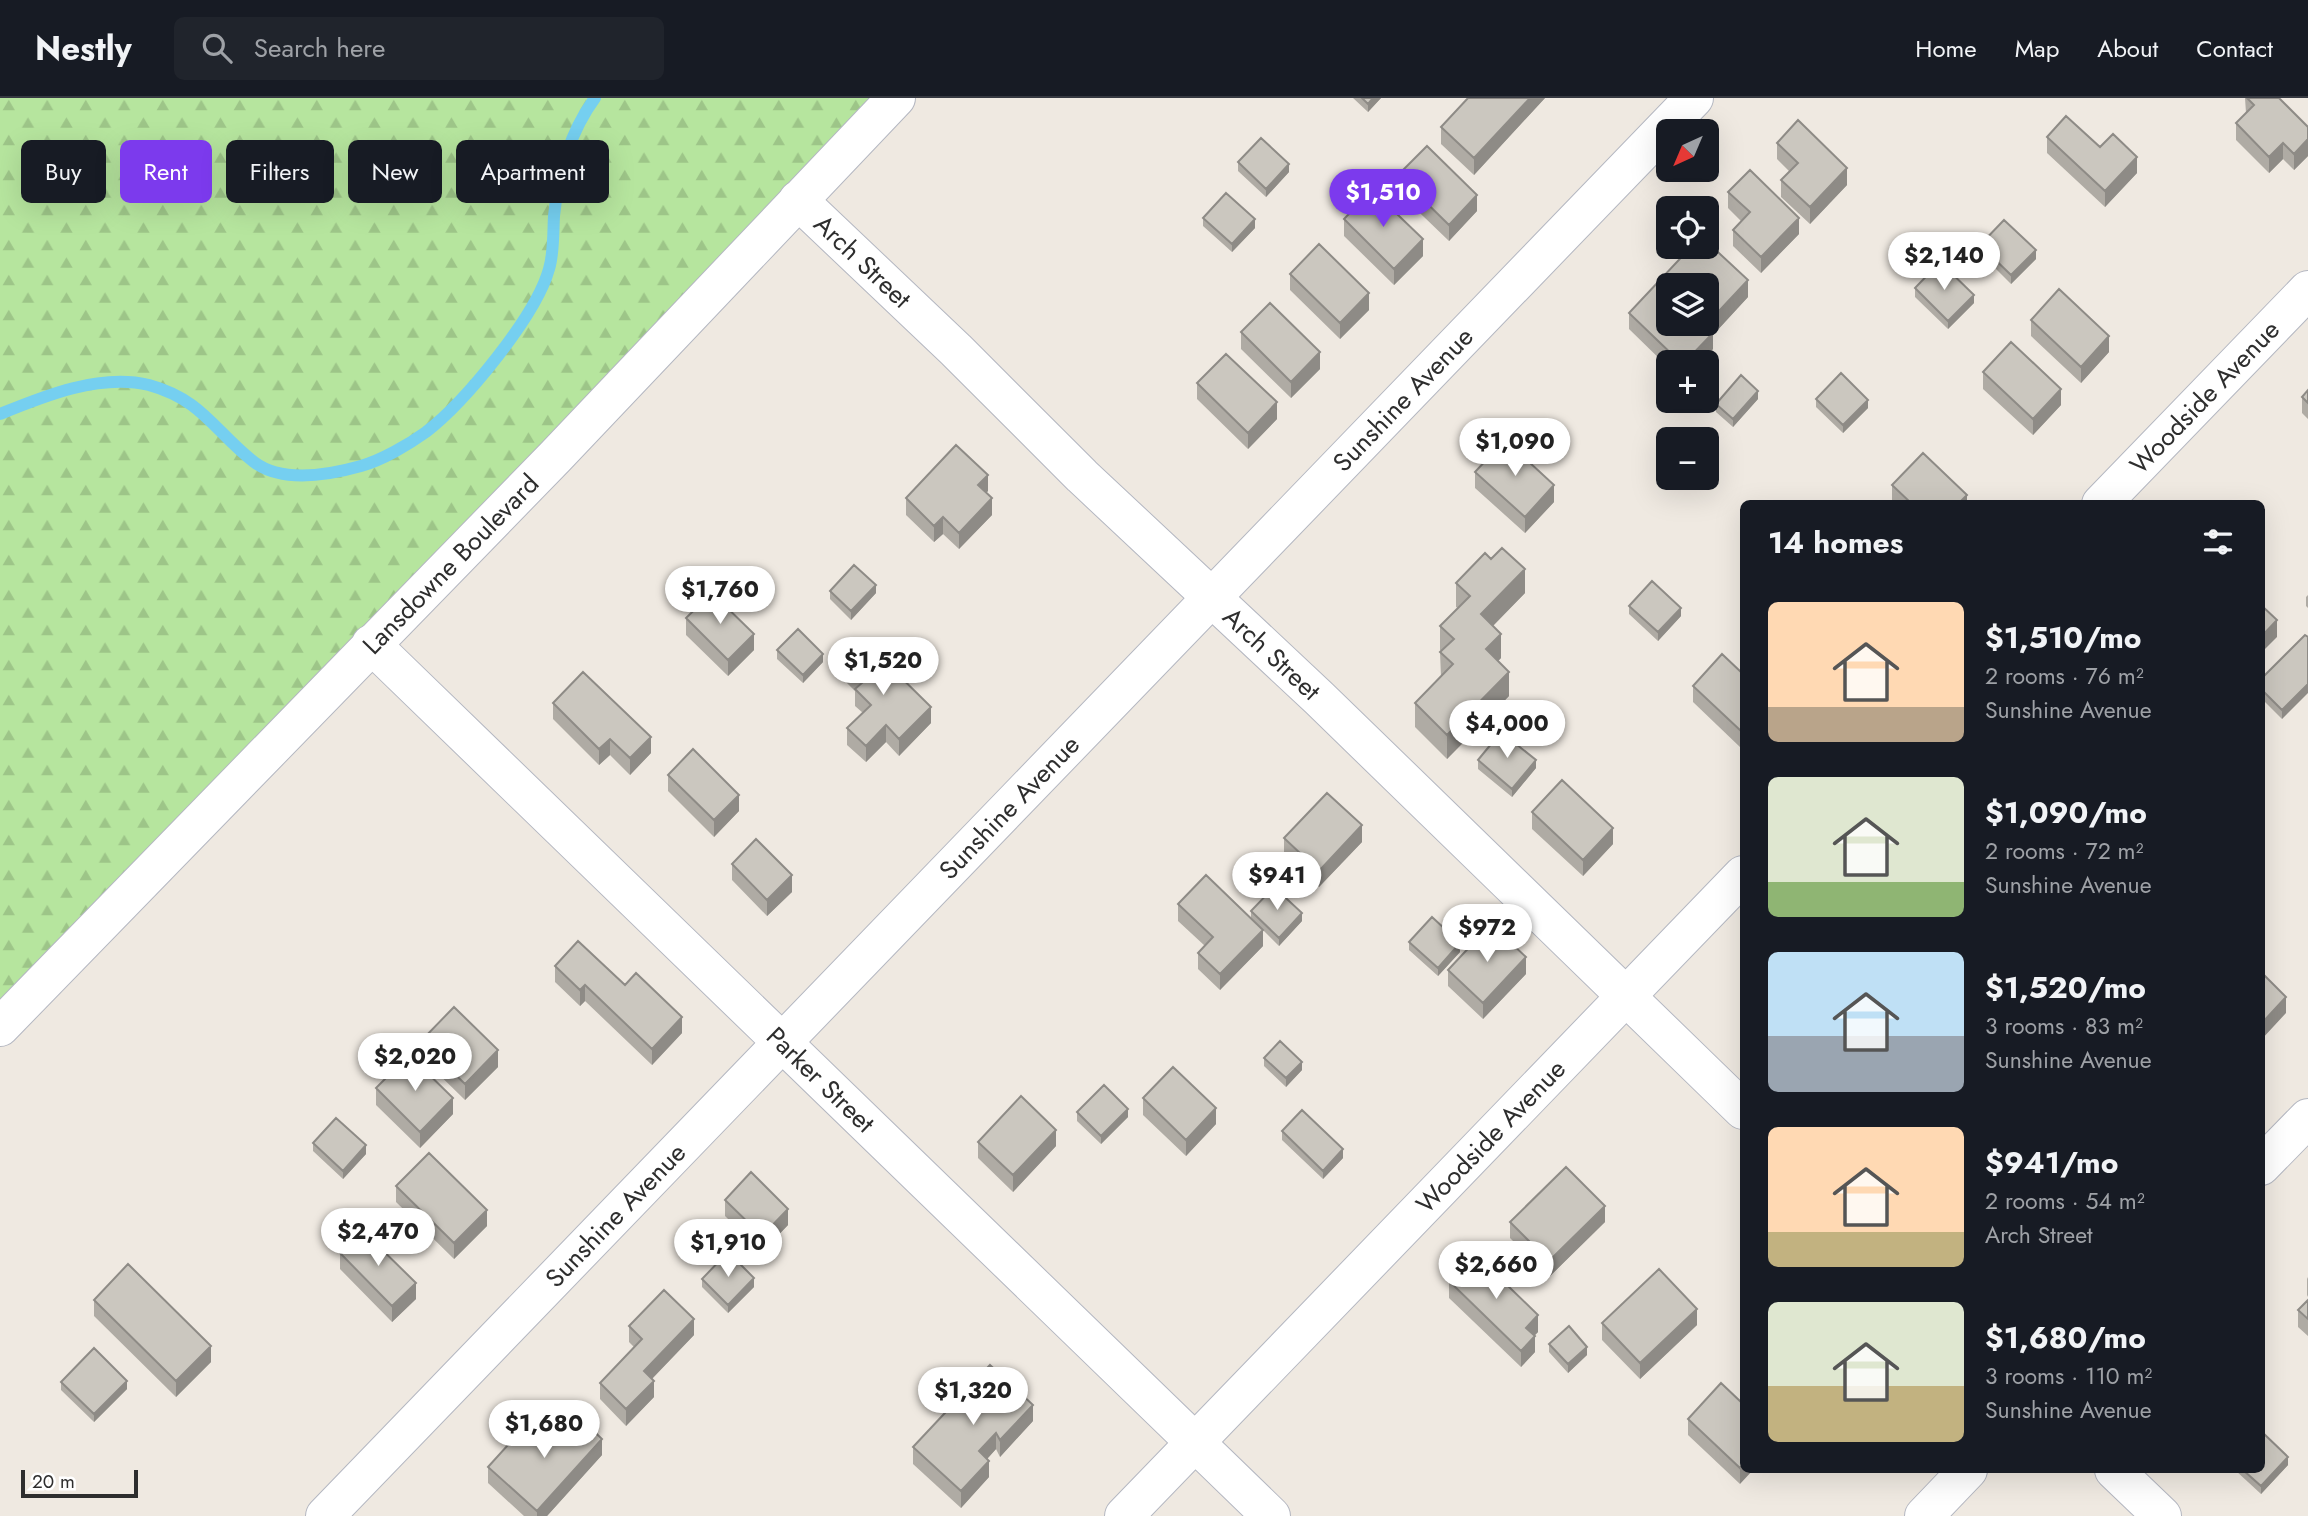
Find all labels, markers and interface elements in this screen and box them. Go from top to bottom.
search box [174,17,664,80]
text: Nestly [35,25,132,72]
icon: search [198,29,236,67]
text: Search here [254,29,385,67]
text: Home [1915,31,1977,66]
text: Map [2015,31,2059,66]
text: About [2097,31,2158,66]
text: Contact [2196,31,2273,66]
north arrow [1656,119,1718,182]
map controls [1656,119,1719,490]
chip: Buy [21,140,106,203]
chip: Rent [120,140,212,203]
chip: Filters [226,140,334,203]
chip: New [348,140,442,203]
chip: Apartment [456,140,609,203]
pin: $1,510 [1326,170,1440,229]
text: $1,510 [1345,175,1421,209]
button: locate [1656,196,1719,259]
street label: Arch Street [805,206,920,317]
pin: $2,140 [1887,232,2001,292]
text: $2,140 [1904,238,1984,272]
button: layers [1656,273,1719,336]
street label: Woodside Avenue [2121,311,2288,482]
street label: Sunshine Avenue [1324,318,1482,480]
button: + [1656,350,1719,413]
pin: $1,090 [1458,418,1572,478]
text: $1,090 [1475,424,1555,458]
button: − [1656,427,1719,490]
street label: Lansdowne Boulevard [354,465,548,663]
text: 14 homes [1768,521,1903,564]
icon: filters [2199,523,2237,561]
pin: $1,760 [663,566,777,626]
text: $1,760 [681,572,759,606]
street label: Arch Street [1214,598,1330,710]
text: $1,510/mo [1985,616,2142,659]
icon: home [1824,630,1908,714]
pin: $1,520 [826,638,940,697]
text: $1,520 [844,643,922,677]
text: 2 rooms · 76 m² [1985,659,2144,693]
text: Sunshine Avenue [1985,693,2152,727]
pin: $4,000 [1450,700,1564,760]
text: $4,000 [1465,706,1549,740]
street label: Sunshine Avenue [930,726,1088,888]
text: $1,090/mo [1985,791,2147,834]
icon: home [1824,805,1908,889]
text: 2 rooms · 72 m² [1985,834,2144,868]
pin: $941 [1236,852,1318,912]
text: $941 [1248,858,1306,892]
text: Sunshine Avenue [1985,868,2152,902]
pin: $972 [1446,904,1528,964]
text: $972 [1458,910,1516,944]
text: $1,520/mo [1985,966,2146,1009]
icon: home [1824,980,1908,1064]
text: 3 rooms · 83 m² [1985,1009,2143,1043]
street label: Parker Street [758,1018,884,1142]
pin: $2,020 [358,1034,472,1093]
text: $2,020 [374,1039,456,1073]
text: Sunshine Avenue [1985,1043,2152,1077]
street label: Woodside Avenue [1407,1051,1574,1222]
street label: Sunshine Avenue [536,1134,694,1296]
text: $941/mo [1985,1141,2118,1184]
icon: home [1824,1155,1908,1239]
text: 2 rooms · 54 m² [1985,1184,2145,1218]
pin: $2,470 [321,1208,435,1268]
text: $2,470 [337,1214,419,1248]
text: Arch Street [1985,1218,2093,1252]
pin: $1,910 [671,1220,785,1279]
text: $1,910 [690,1225,766,1259]
pin: $2,660 [1439,1242,1553,1301]
text: $2,660 [1455,1247,1537,1281]
text: $1,680/mo [1985,1316,2146,1359]
icon: home [1824,1330,1908,1414]
text: 3 rooms · 110 m² [1985,1359,2152,1393]
pin: $1,320 [916,1368,1030,1427]
text: $1,320 [934,1373,1012,1407]
text: Sunshine Avenue [1985,1393,2152,1427]
pin: $1,680 [487,1400,601,1460]
text: $1,680 [505,1406,583,1440]
scale bar [21,1467,138,1499]
text: 20 m [32,1468,75,1495]

